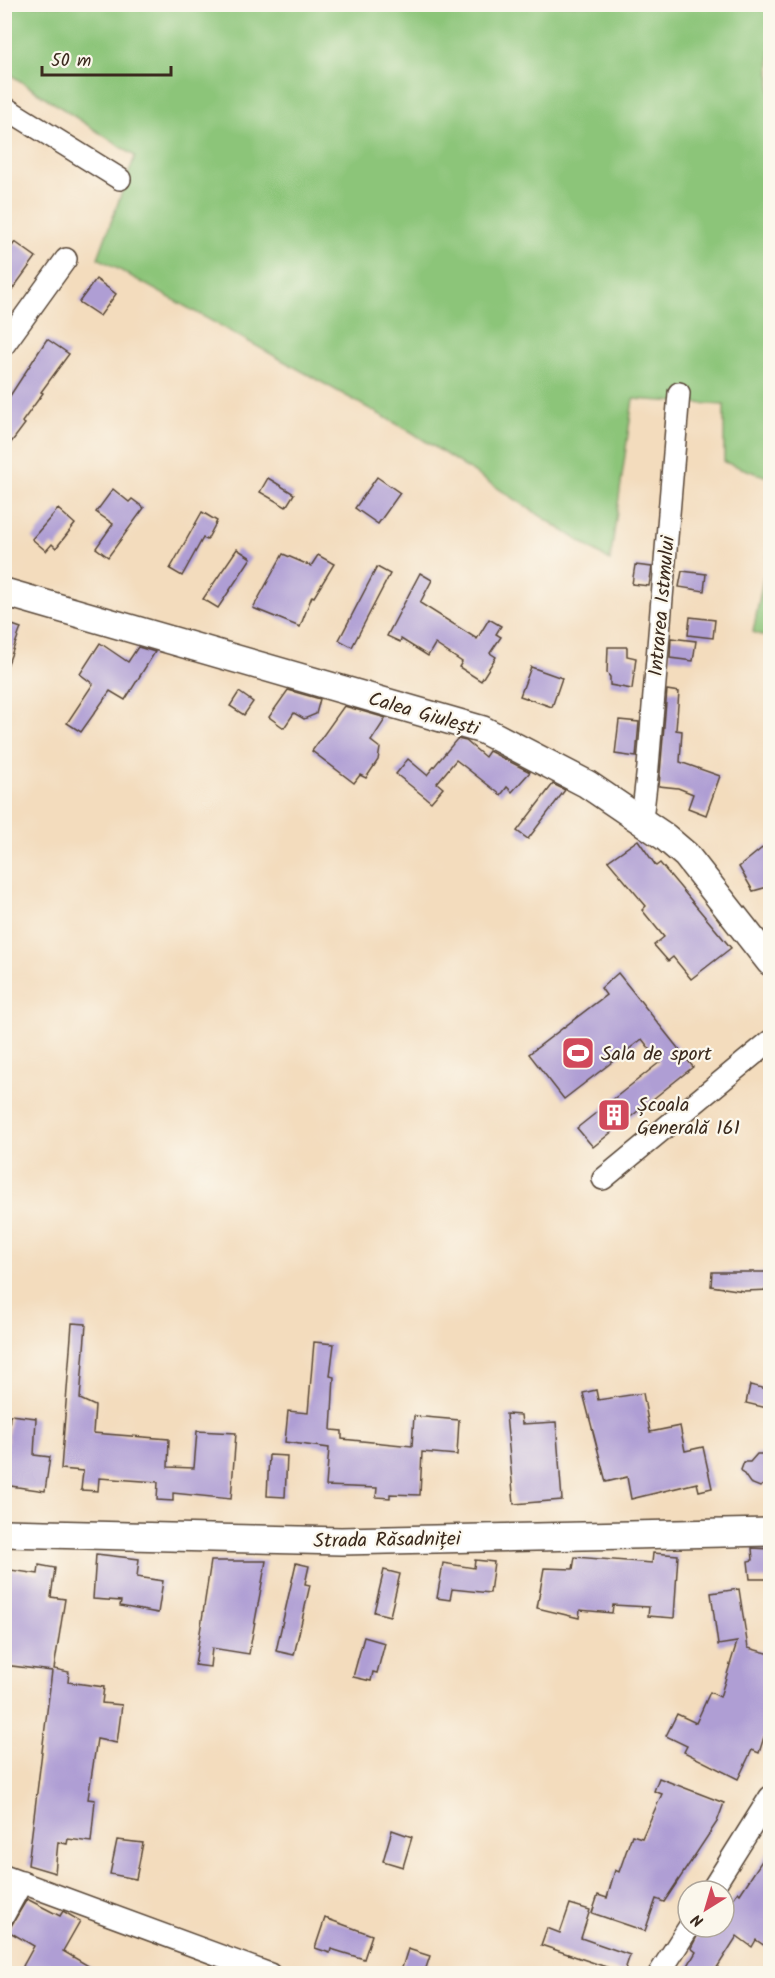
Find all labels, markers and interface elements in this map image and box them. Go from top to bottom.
scale bar [42,39,171,77]
text: 50 m [51,47,91,76]
street label: Intrarea Istmului [641,533,685,678]
street label: Calea Giulești [364,684,484,746]
sports icon: Sala de sport [560,1035,596,1071]
place label: Sala de sport [601,1039,712,1071]
place label: Școala Generală 161 [637,1090,740,1145]
building icon: Școala Generală 161 [596,1097,632,1133]
street label: Strada Răsadniței [313,1524,462,1558]
north arrow [676,1879,736,1939]
text: N [686,1907,709,1933]

